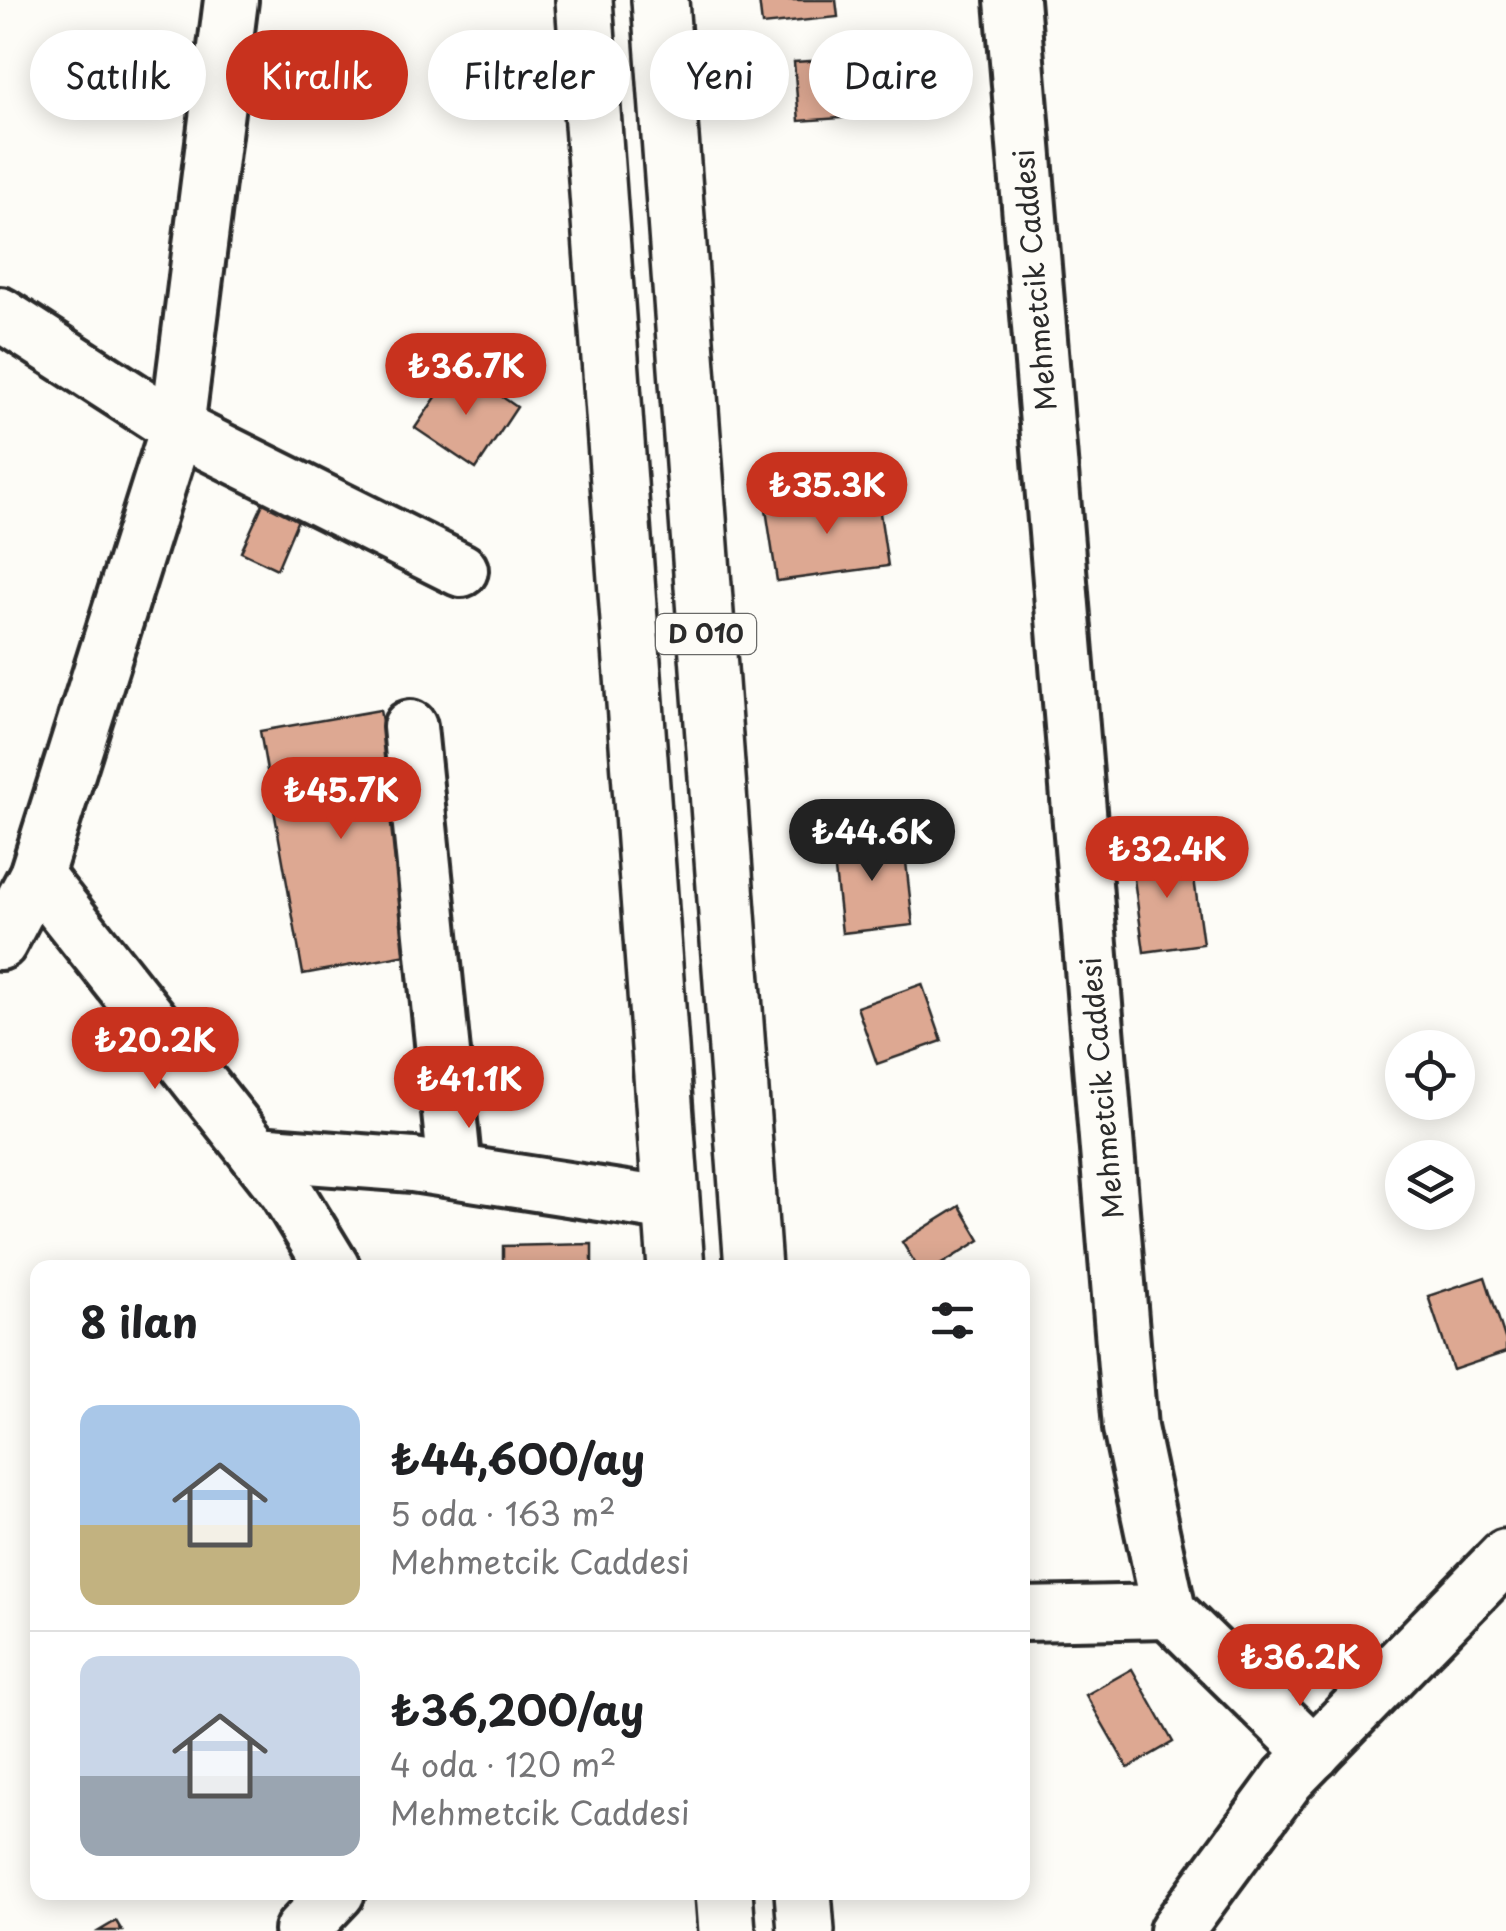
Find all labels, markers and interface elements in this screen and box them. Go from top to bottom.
chip: Satılık [30,30,206,120]
chip: Kiralık [226,30,408,120]
chip: Filtreler [428,30,630,120]
chip: Yeni [650,30,789,120]
chip: Daire [809,30,973,120]
street label: Mehmetcik Caddesi [1001,148,1066,413]
pin: ₺36.7K [385,333,547,418]
text: ₺36.7K [407,341,525,389]
pin: ₺35.3K [746,452,908,537]
text: ₺35.3K [768,460,886,508]
road number: D 010 [656,614,756,654]
pin: ₺45.7K [260,757,422,842]
text: ₺45.7K [283,765,399,813]
pin: ₺44.6K [791,799,953,884]
text: ₺44.6K [811,807,933,855]
pin: ₺32.4K [1086,816,1248,901]
text: ₺32.4K [1108,824,1226,872]
street label: Mehmetcik Caddesi [1068,956,1133,1221]
pin: ₺20.2K [74,1007,236,1092]
text: ₺20.2K [94,1015,216,1063]
map controls [1385,1030,1475,1230]
button: locate [1385,1030,1475,1120]
pin: ₺41.1K [388,1046,550,1131]
text: ₺41.1K [416,1054,522,1102]
button: layers [1385,1140,1475,1230]
text: 8 ilan [80,1289,198,1352]
icon: filters [925,1293,980,1348]
text: ₺44,600/ay [390,1426,645,1489]
icon: home [160,1445,280,1565]
text: 5 oda · 163 m² [390,1489,616,1537]
text: Mehmetcik Caddesi [390,1537,690,1585]
pin: ₺36.2K [1219,1624,1381,1709]
text: ₺36.2K [1240,1632,1360,1680]
text: ₺36,200/ay [390,1677,644,1740]
icon: home [160,1696,280,1816]
text: 4 oda · 120 m² [390,1740,616,1788]
text: Mehmetcik Caddesi [390,1788,690,1836]

